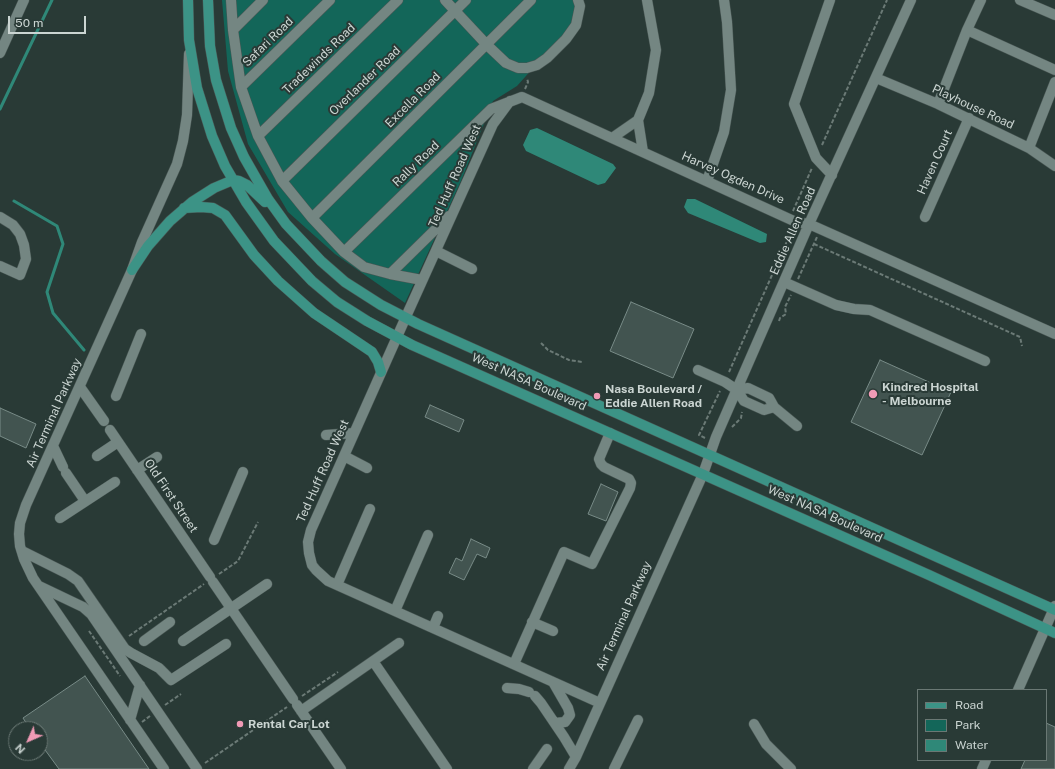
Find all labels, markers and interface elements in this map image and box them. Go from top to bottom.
scale bar [10,8,88,34]
street label: Safari Road [240,14,296,70]
text: 50 m [15,16,43,30]
street label: Tradewinds Road [280,21,358,97]
street label: Overlander Road [326,43,404,119]
street label: Excella Road [382,69,444,131]
street label: Playhouse Road [930,82,1016,132]
street label: Ted Huff Road West [426,122,484,230]
street label: Haven Court [914,127,956,197]
street label: Rally Road [390,138,442,190]
street label: Harvey Ogden Drive [679,149,787,207]
street label: Eddie Allen Road [767,185,819,277]
street label: West NASA Boulevard [469,350,589,414]
street label: Air Terminal Parkway [23,356,85,470]
place label: Kindred Hospital - Melbourne [882,380,979,408]
place label: Nasa Boulevard / Eddie Allen Road [605,382,702,410]
marker: Kindred Hospital - Melbourne [867,388,879,400]
marker: Nasa Boulevard / Eddie Allen Road [592,391,602,401]
street label: Ted Huff Road West [294,417,352,525]
street label: Old First Street [141,457,201,535]
street label: West NASA Boulevard [765,482,885,546]
street label: Air Terminal Parkway [593,559,655,673]
legend [917,689,1047,761]
text: Road [955,698,983,712]
place label: Rental Car Lot [248,717,330,731]
text: Park [955,718,981,732]
marker: Rental Car Lot [235,719,245,729]
north arrow [8,721,48,761]
text: Water [955,738,988,752]
text: N [13,741,28,756]

